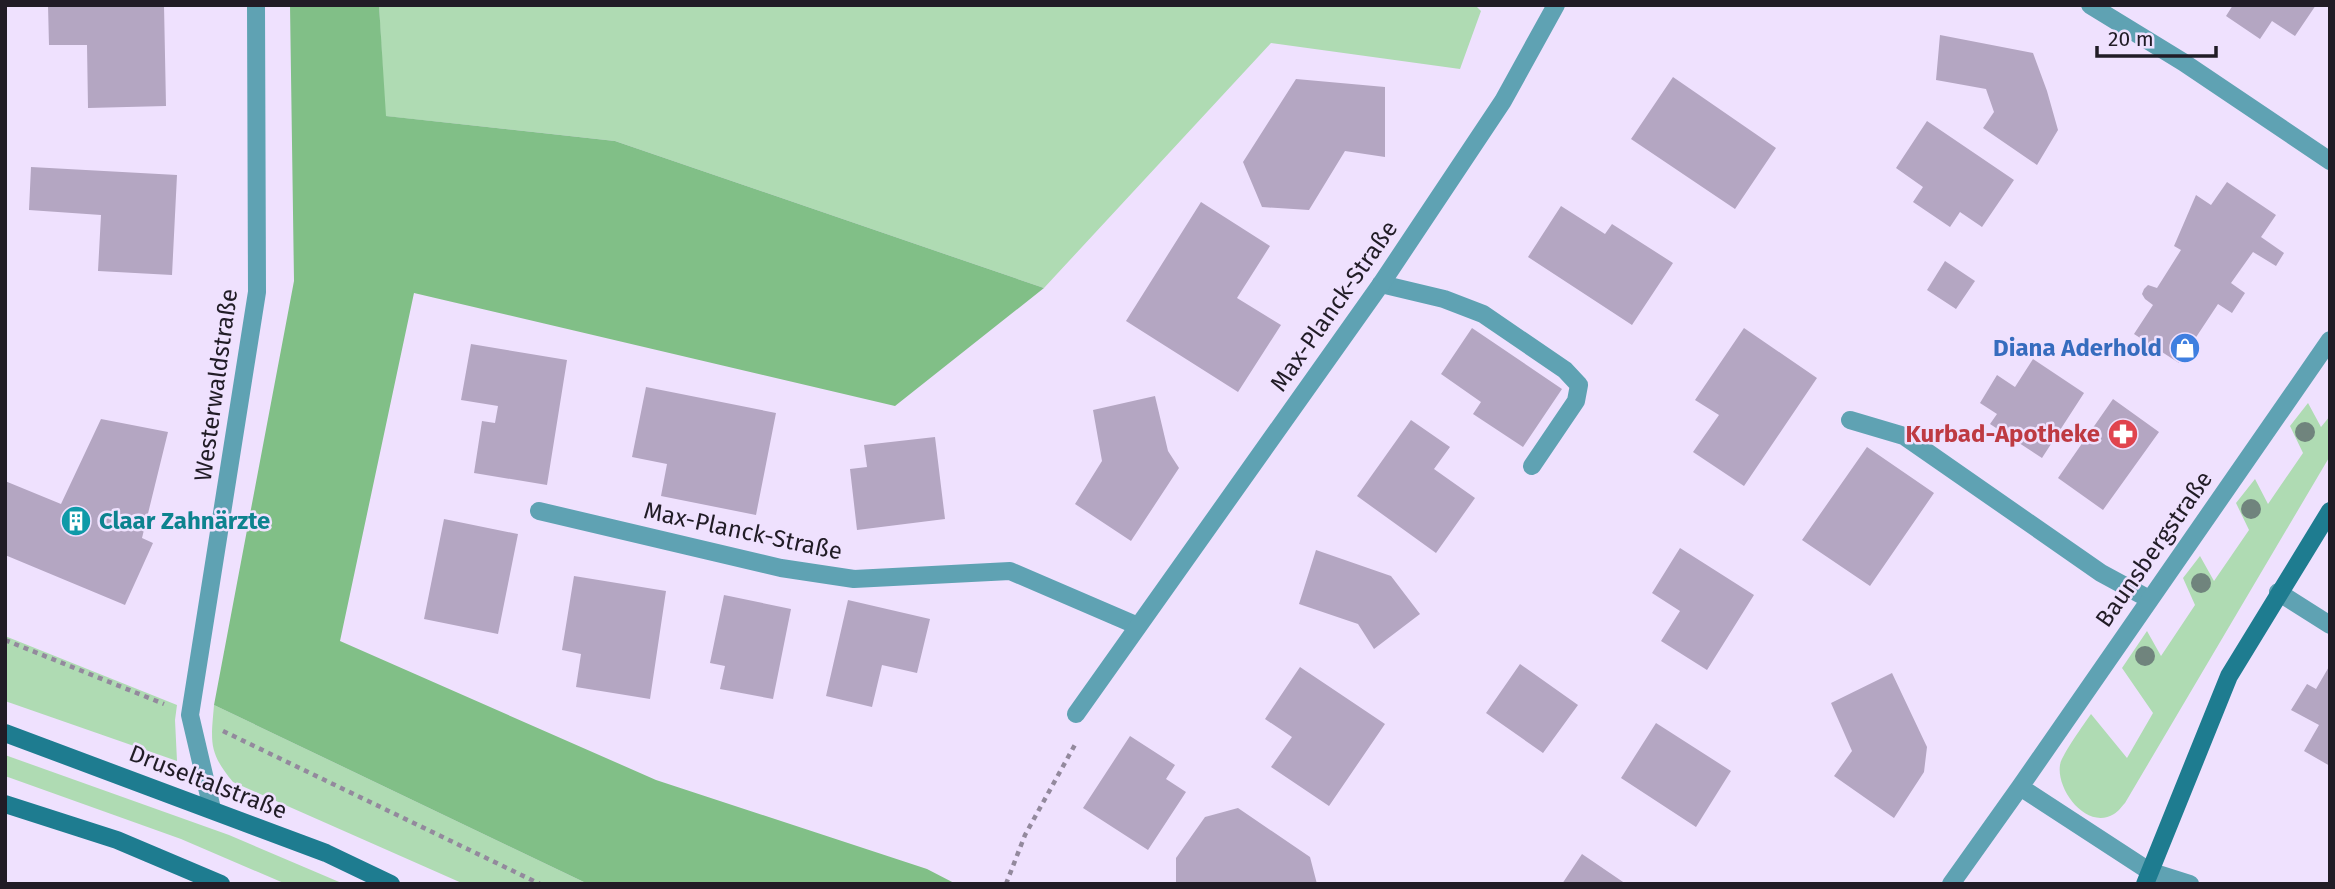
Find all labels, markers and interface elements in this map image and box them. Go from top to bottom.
scale bar [2097,14,2216,58]
text: 20 m [2108,26,2154,52]
street label: Max-Planck-Straße [1265,215,1403,397]
street label: Westerwaldstraße [189,287,243,483]
shop icon: Diana Aderhold [2168,331,2202,365]
place label: Diana Aderhold [1993,334,2162,362]
pharmacy icon: Kurbad-Apotheke [2106,417,2140,451]
place label: Kurbad-Apotheke [1906,420,2100,448]
street label: Baunsbergstraße [2090,466,2218,632]
street label: Max-Planck-Straße [641,496,845,566]
building icon: Claar Zahnärzte [59,504,93,538]
place label: Claar Zahnärzte [99,507,270,535]
street label: Druseltalstraße [125,739,291,825]

